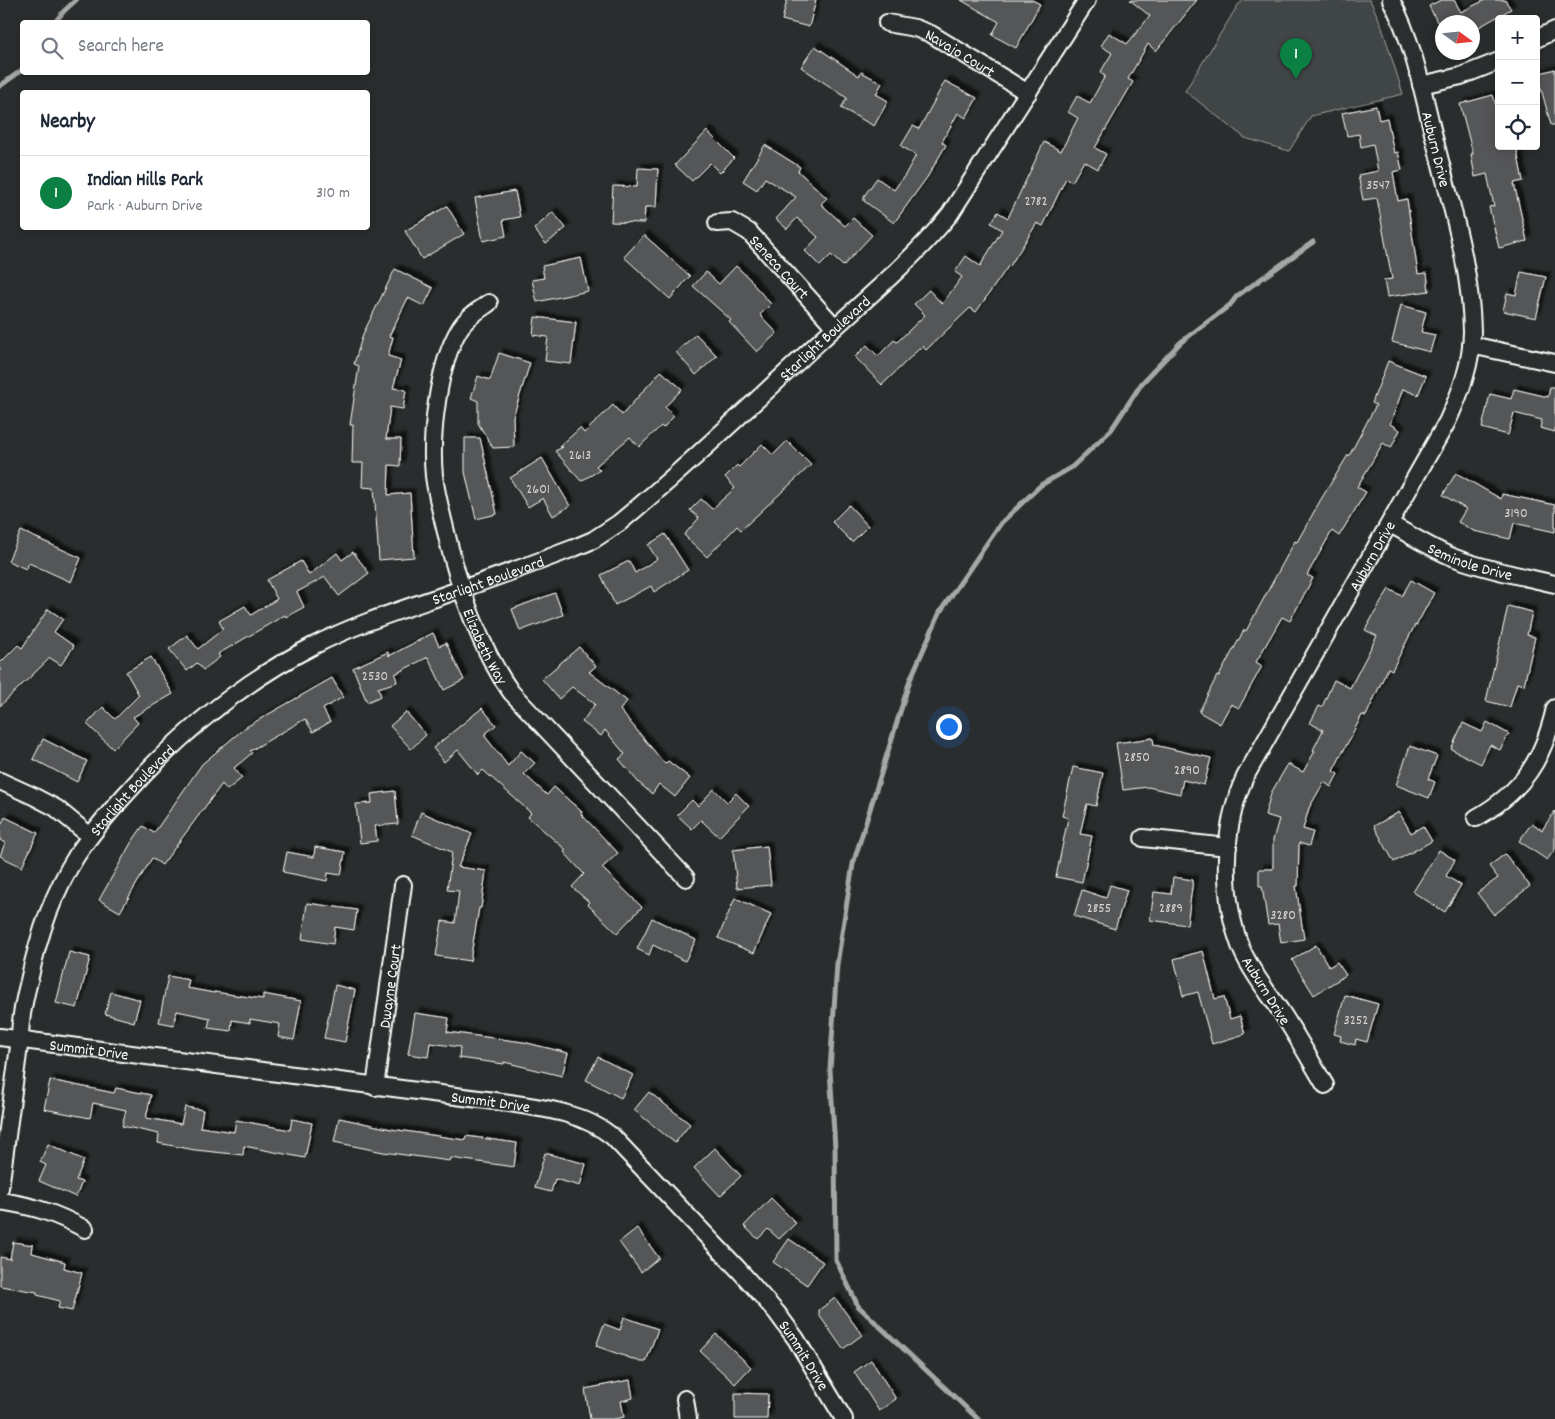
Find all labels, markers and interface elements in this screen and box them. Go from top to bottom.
north arrow [1435,15,1480,60]
map controls [1495,15,1540,150]
button: + [1495,15,1540,60]
search box [20,20,370,75]
street label: Navajo Court [922,24,999,84]
icon: search [38,34,66,62]
text: Search here [78,34,164,61]
pin: 1 [1280,38,1312,79]
button: − [1495,60,1540,105]
button: locate [1495,105,1540,150]
text: Nearby [40,108,95,138]
street label: Auburn Drive [1414,109,1455,190]
text: Indian Hills Park [87,168,203,195]
house number: 3547 [1366,176,1390,196]
text: 1 [54,182,58,205]
text: 310 m [316,182,350,205]
house number: 2782 [1024,192,1048,212]
text: Park · Auburn Drive [87,195,203,218]
street label: Seneca Court [743,231,814,305]
street label: Starlight Boulevard [775,291,877,388]
house number: 2613 [569,446,591,466]
house number: 2601 [526,480,550,500]
house number: 3190 [1504,504,1528,524]
street label: Auburn Drive [1344,517,1402,596]
street label: Seminole Drive [1423,538,1514,588]
street label: Starlight Boulevard [429,551,548,612]
street label: Elizabeth Way [456,606,512,690]
house number: 2530 [362,667,388,687]
your location [936,714,962,740]
street label: Starlight Boulevard [85,740,181,842]
house number: 2850 [1124,748,1150,768]
house number: 2890 [1174,761,1200,781]
house number: 2855 [1087,899,1111,919]
house number: 2889 [1159,899,1183,919]
house number: 3280 [1270,906,1296,926]
street label: Dwayne Court [374,943,409,1030]
street label: Auburn Drive [1235,952,1295,1030]
house number: 3252 [1344,1011,1368,1031]
street label: Summit Drive [48,1035,130,1068]
street label: Summit Drive [450,1087,532,1120]
street label: Summit Drive [772,1316,833,1396]

